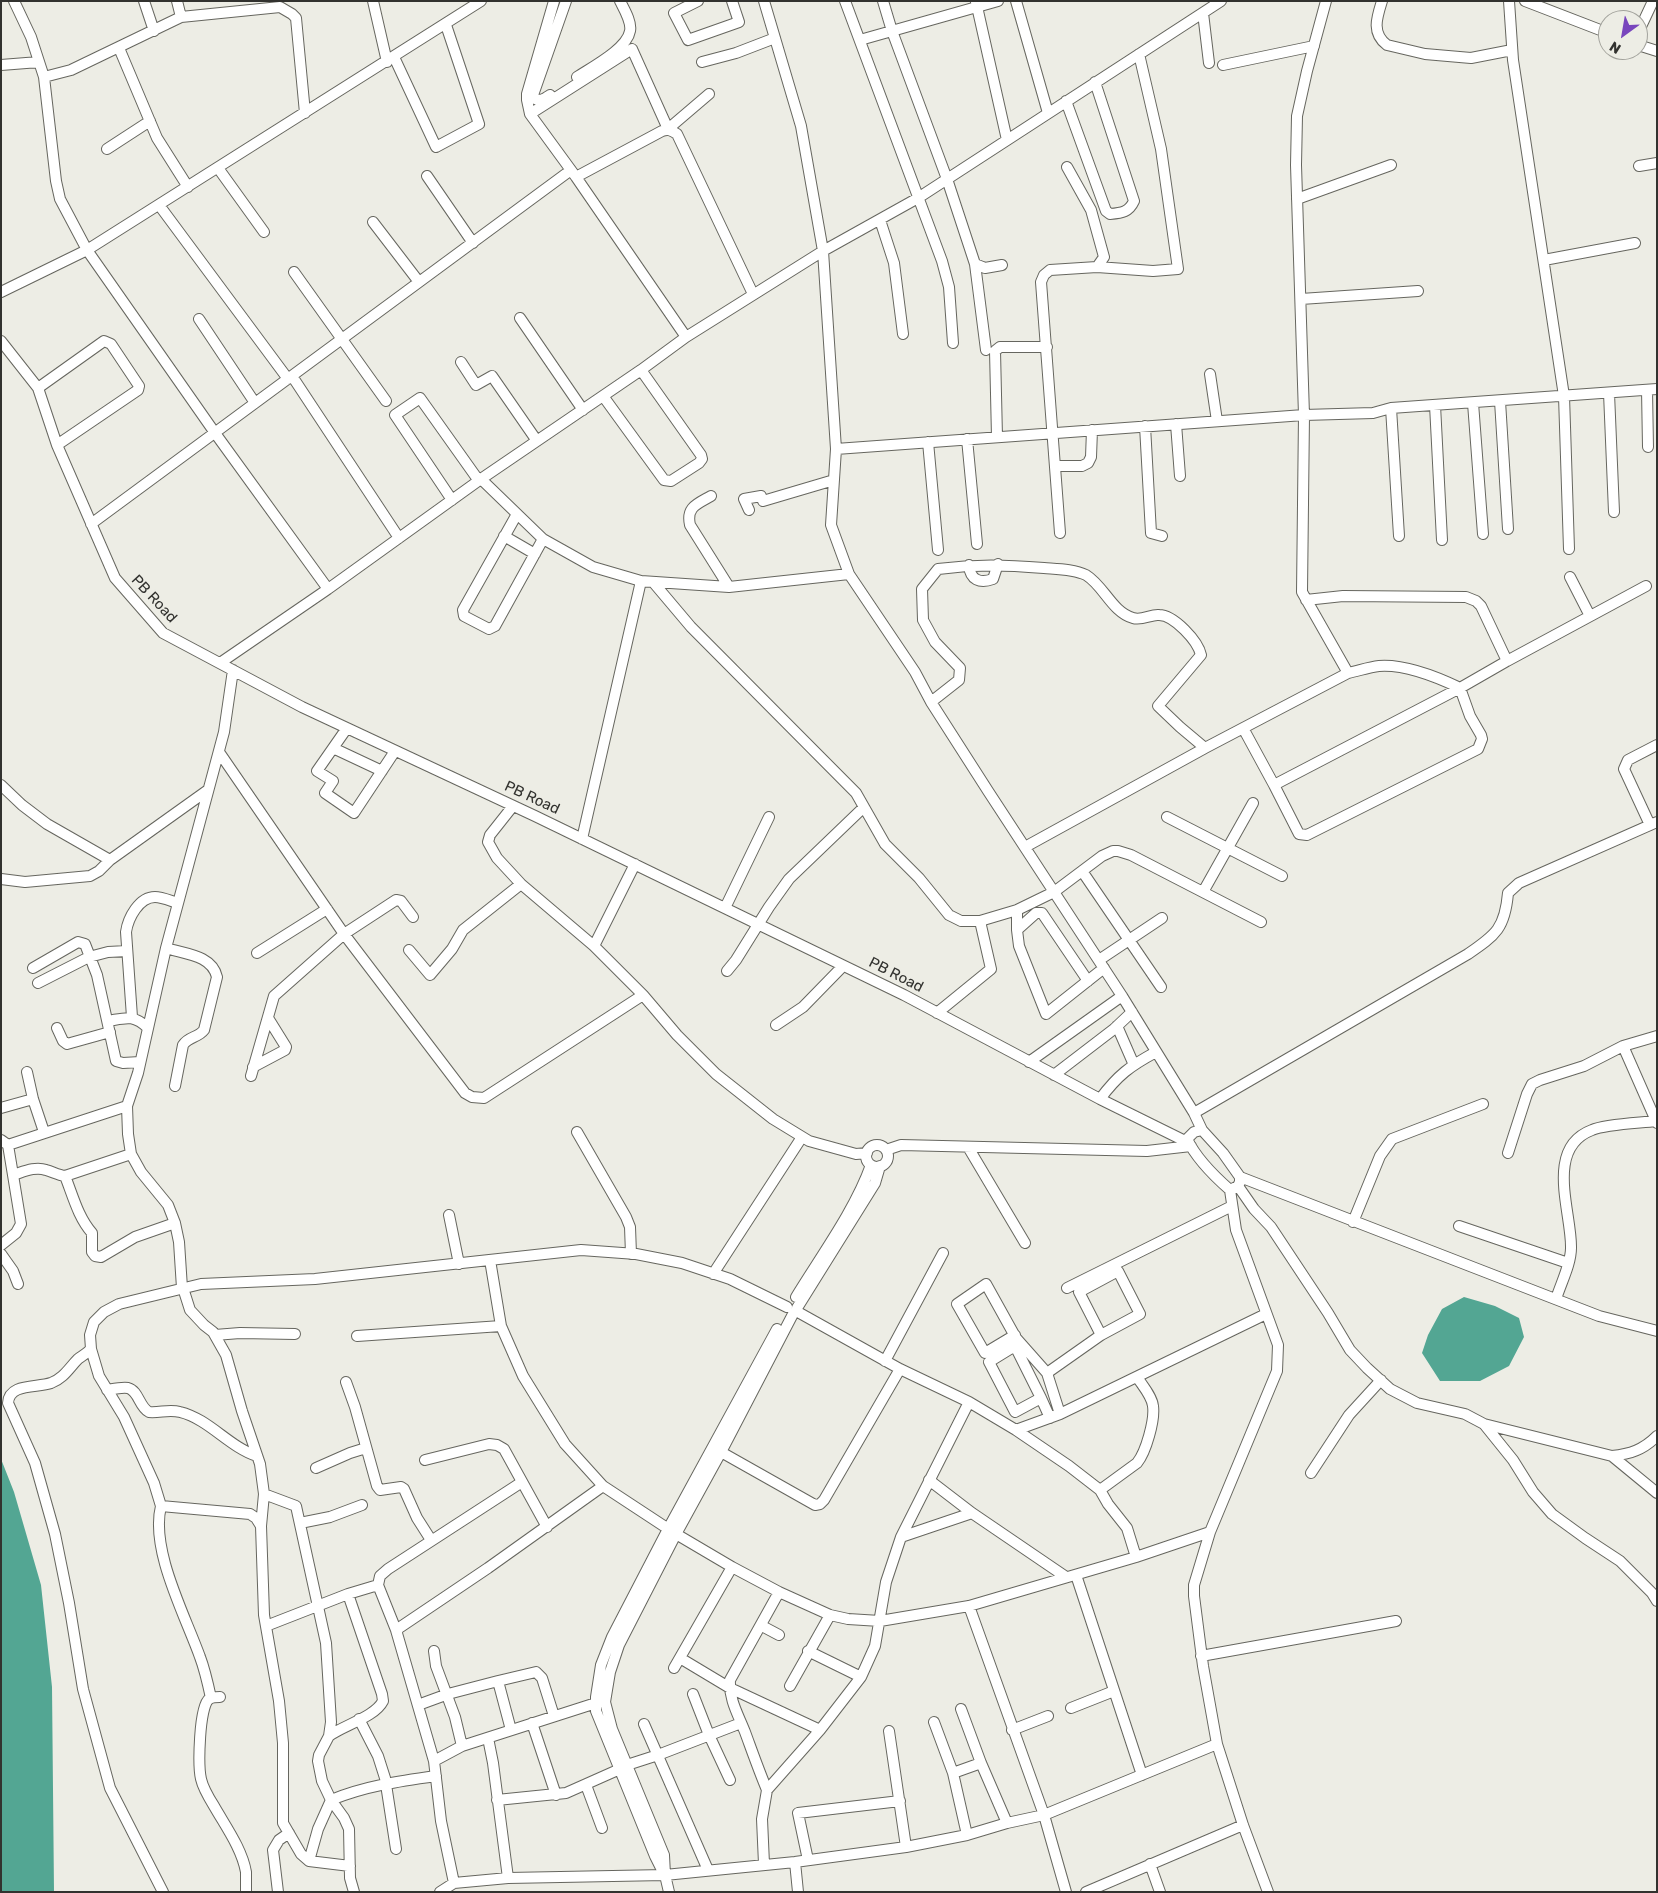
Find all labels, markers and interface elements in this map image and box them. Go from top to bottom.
north arrow [1598,10,1648,60]
text: N [1607,37,1624,57]
street label: PB Road [127,571,181,627]
street label: PB Road [502,777,562,819]
street label: PB Road [866,954,926,996]

